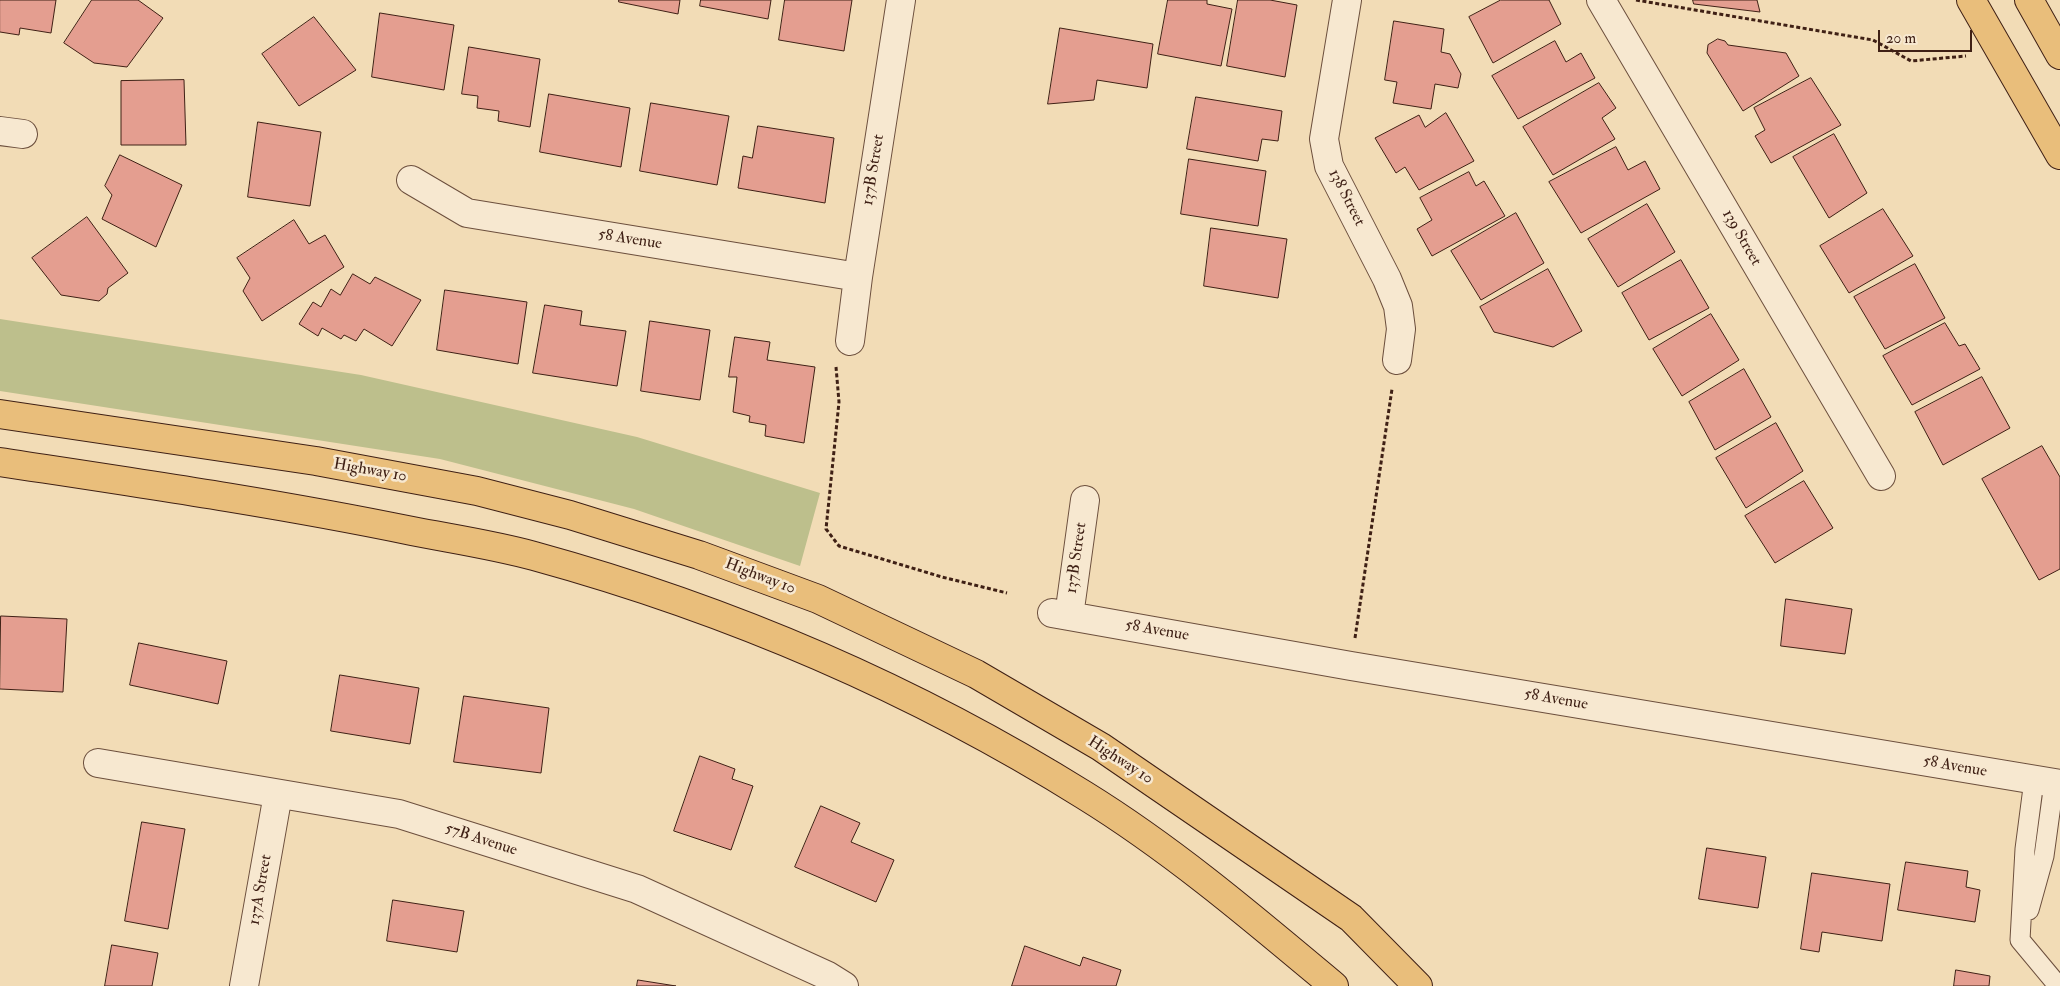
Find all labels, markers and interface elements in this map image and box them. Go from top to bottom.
scale bar [1880,20,1974,52]
text: 20 m [1886,29,1916,48]
street label: 137B Street [859,133,889,207]
street label: 138 Street [1324,166,1368,230]
street label: 139 Street [1717,206,1765,270]
street label: 58 Avenue [597,225,663,255]
street label: Highway 10 [332,455,408,487]
street label: 137B Street [1063,521,1091,595]
street label: Highway 10 [722,555,798,599]
street label: 58 Avenue [1124,616,1190,646]
street label: 58 Avenue [1523,685,1589,715]
street label: Highway 10 [1084,733,1156,789]
street label: 58 Avenue [1922,752,1988,782]
street label: 57B Avenue [443,819,519,861]
street label: 137A Street [245,853,277,927]

